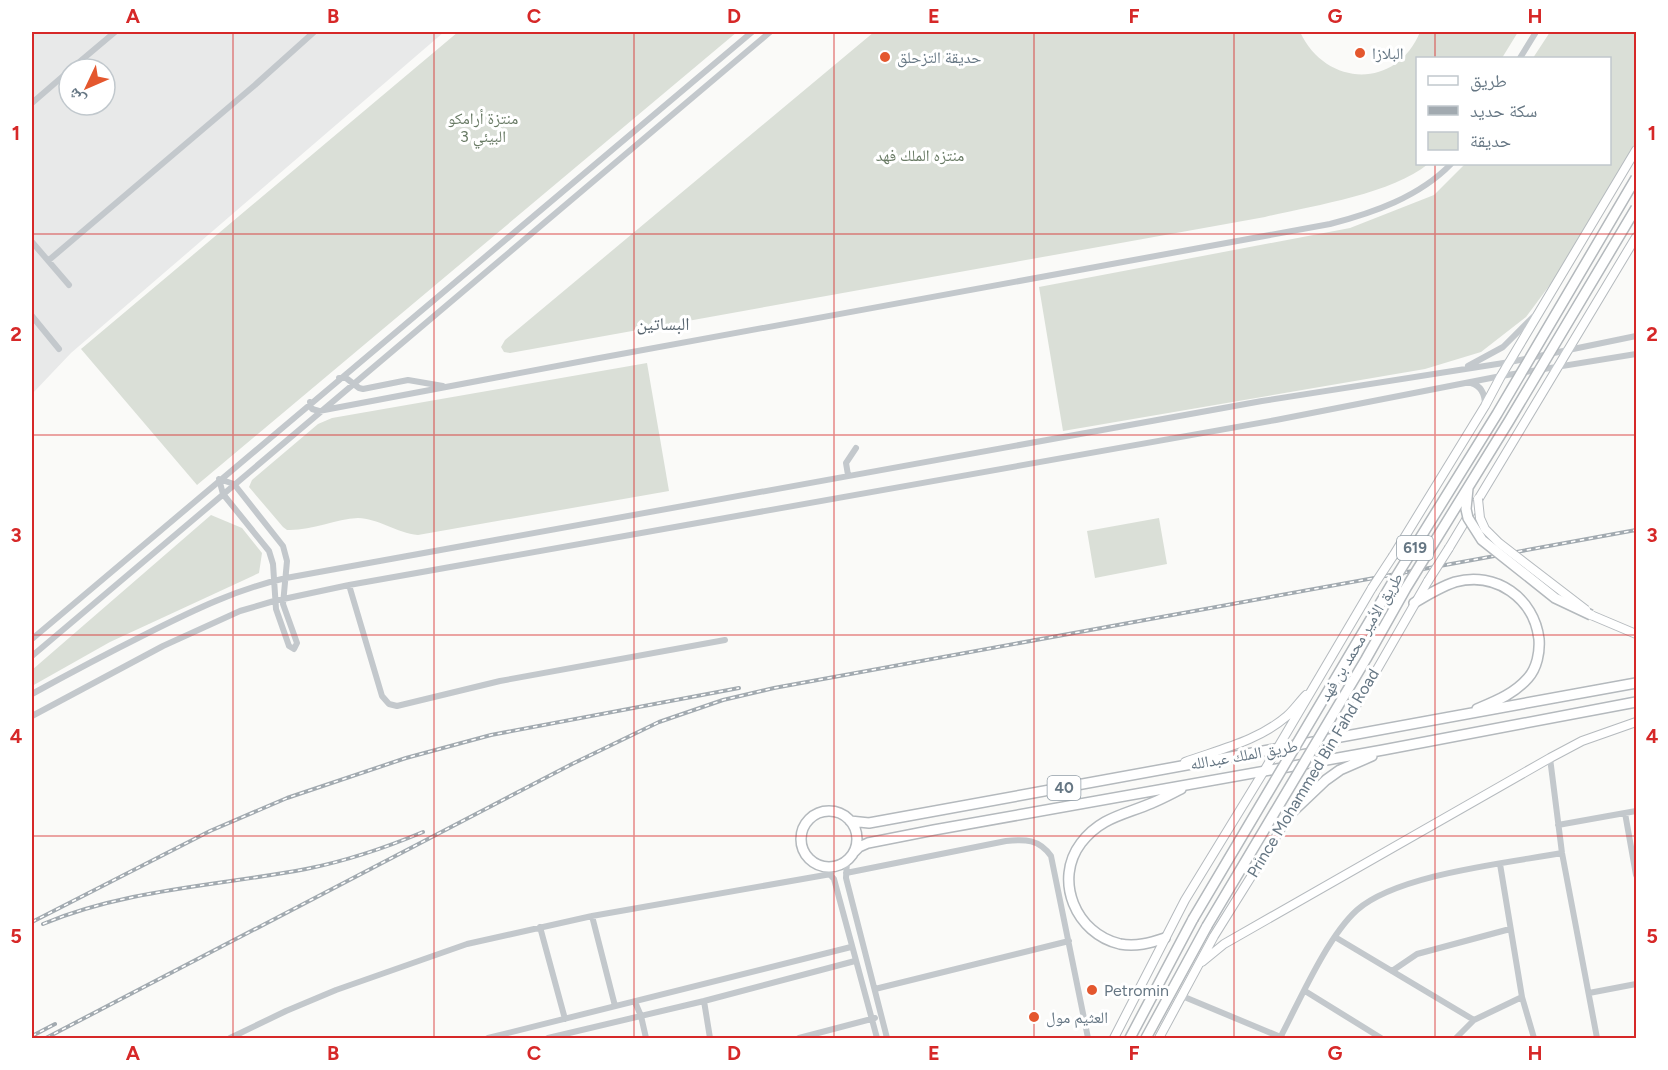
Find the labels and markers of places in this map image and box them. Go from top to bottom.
place label: البلازا [1372,44,1404,63]
marker: البلازا [1353,46,1367,60]
place label: حديقة التزحلق [897,48,981,68]
marker: حديقة التزحلق [878,50,892,64]
place label: Petromin [1104,981,1169,1000]
marker: Petromin [1085,983,1099,997]
place label: العثيم مول [1046,1008,1108,1028]
marker: العثيم مول [1027,1010,1041,1024]

